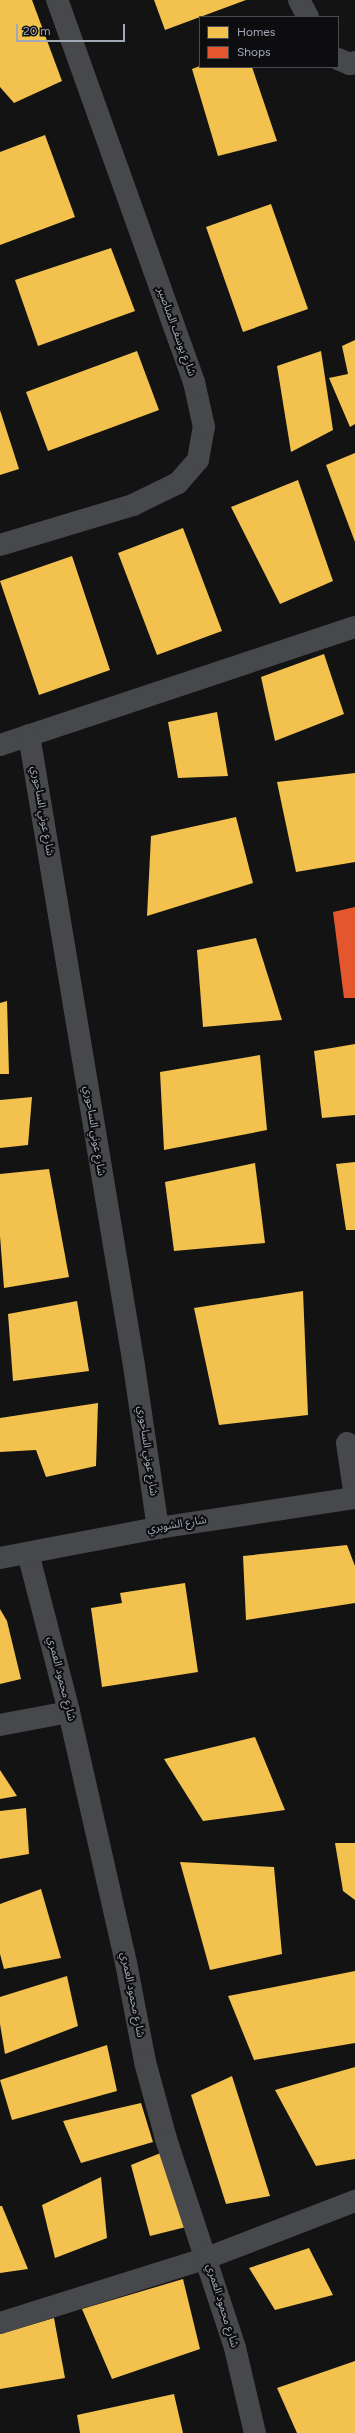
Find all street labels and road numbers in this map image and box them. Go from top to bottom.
street label: شارع يوسف المناصير [154,286,198,378]
street label: شارع عوني الساحوري [28,765,56,857]
street label: شارع عوني الساحوري [80,1085,108,1177]
street label: شارع عوني الساحوري [134,1405,160,1497]
street label: شارع الشوبري [146,1514,208,1536]
street label: شارع محمود العمري [44,1635,78,1723]
street label: شارع محمود العمري [117,1951,147,2039]
street label: شارع محمود العمري [203,2263,241,2349]

